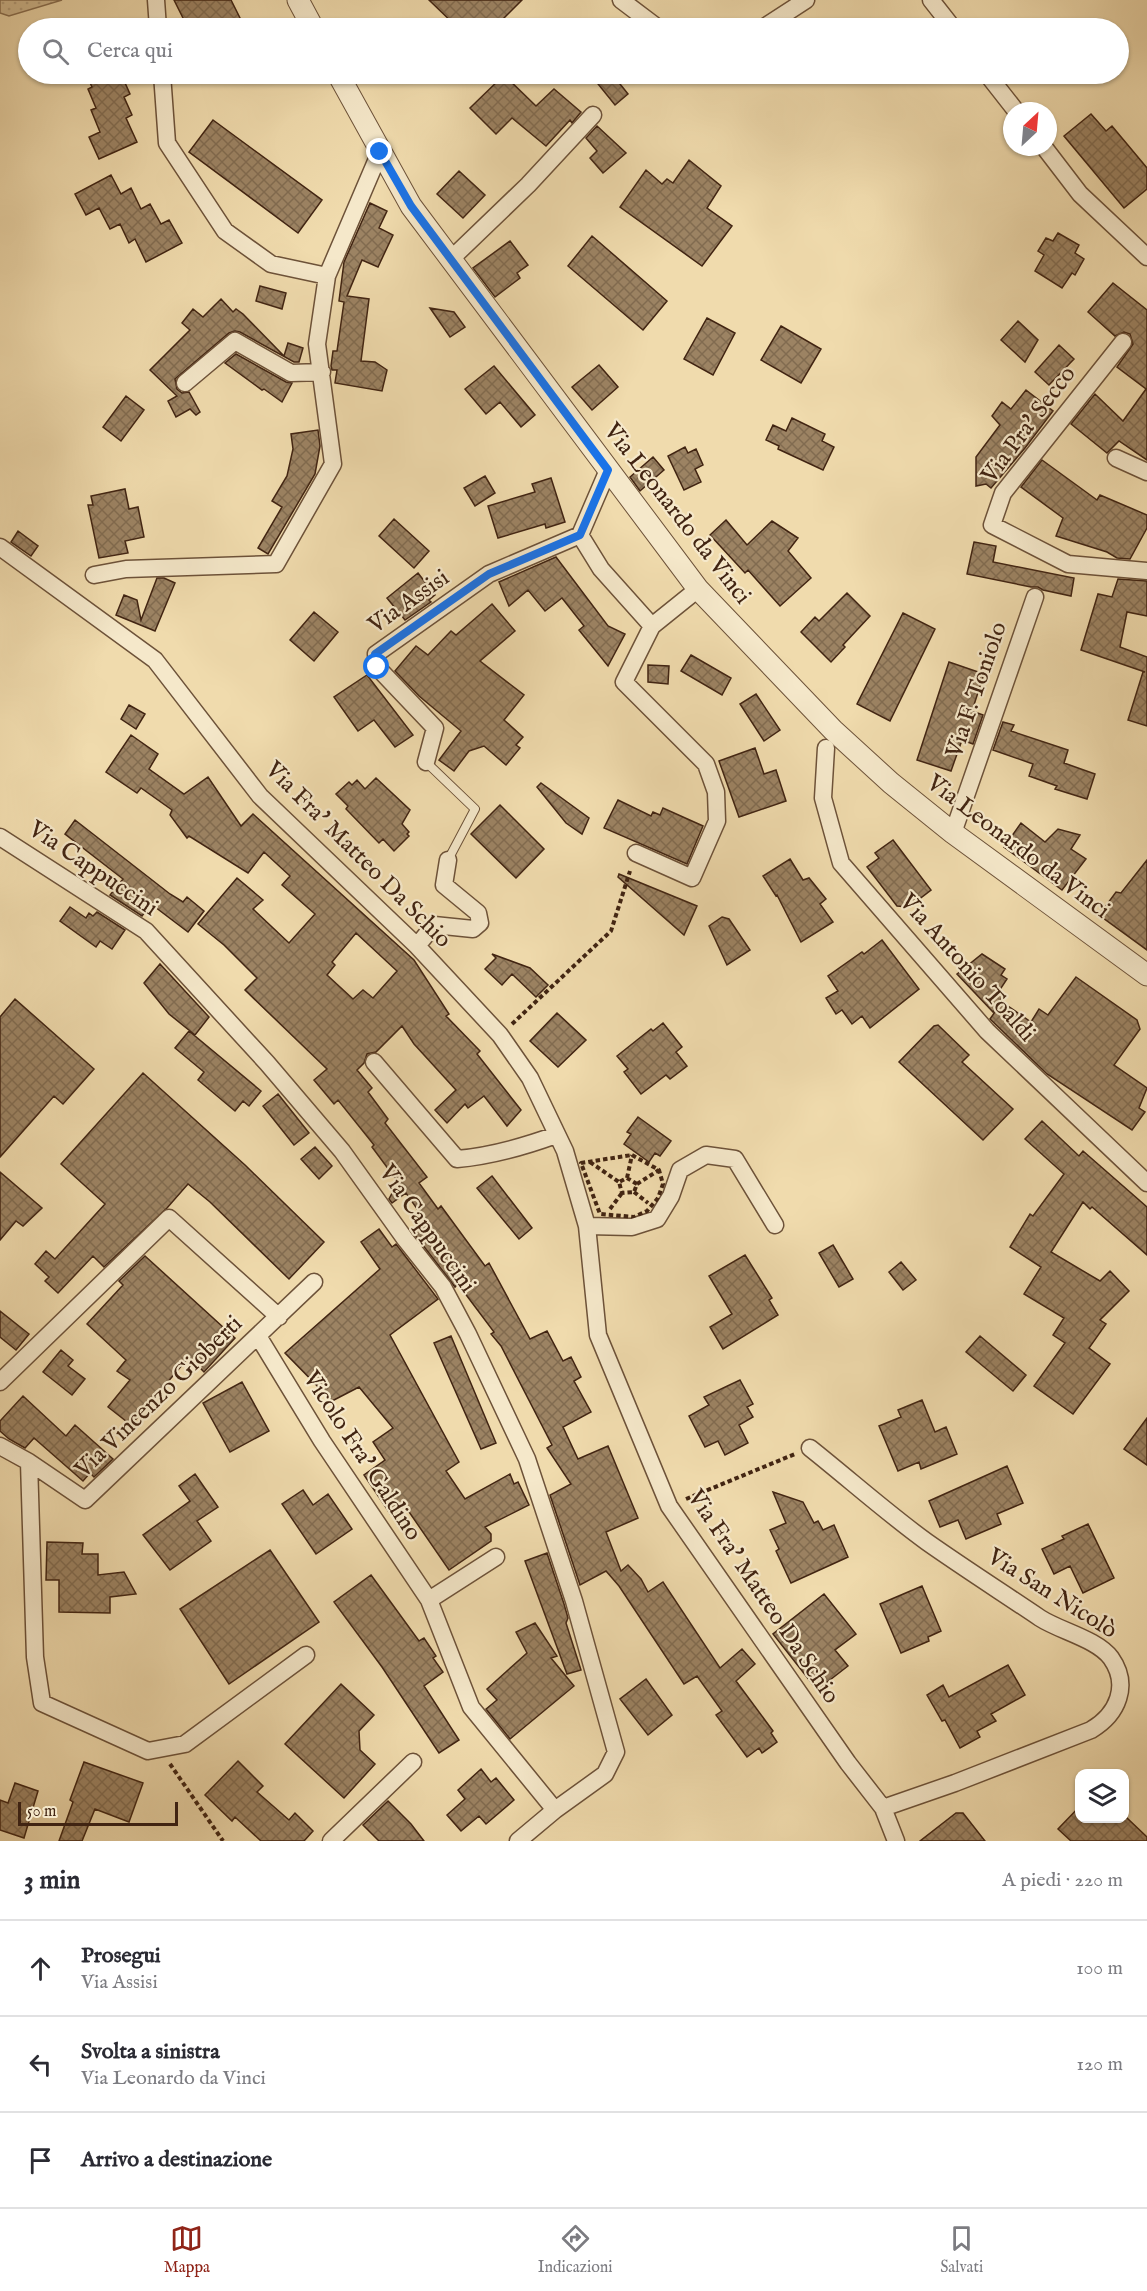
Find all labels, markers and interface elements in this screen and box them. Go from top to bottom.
search box [18,18,1129,84]
icon: search [39,35,72,68]
text: Cerca qui [87,37,173,65]
north arrow [1003,102,1057,156]
route end [366,138,392,164]
street label: Via Pra' Secco [974,360,1083,491]
street label: Via Leonardo da Vinci [596,416,757,611]
street label: Via Assisi [362,563,456,642]
street label: Via F. Toniolo [939,618,1015,763]
route start [363,653,389,679]
street label: Via Fra' Matteo Da Schio [257,754,458,955]
street label: Via Leonardo da Vinci [919,767,1116,926]
street label: Via Cappuccini [21,814,164,924]
street label: Via Antonio Toaldi [891,887,1042,1049]
street label: Via Cappuccini [371,1158,483,1299]
street label: Via Vincenzo Gioberti [68,1309,249,1486]
street label: Vicolo Fra' Galdino [295,1364,429,1547]
street label: Via Fra' Matteo Da Schio [679,1483,846,1710]
street label: Via San Nicolò [980,1541,1123,1646]
map controls [1075,1769,1129,1823]
button: layers [1075,1769,1129,1823]
scale bar [18,1799,178,1826]
text: 50 m [27,1802,56,1822]
text: 3 min [24,1864,80,1897]
text: A piedi · 220 m [1002,1868,1123,1893]
text: Prosegui [81,1942,161,1970]
icon: ahead [24,1952,57,1985]
text: 100 m [1076,1956,1123,1981]
text: Via Assisi [81,1970,158,1995]
text: Svolta a sinistra [81,2038,220,2066]
icon: left [24,2048,57,2081]
text: 120 m [1077,2052,1123,2077]
text: Via Leonardo da Vinci [81,2066,266,2091]
icon: arrive [24,2144,57,2177]
text: Arrivo a destinazione [81,2146,272,2174]
tab: Mappa [164,2222,210,2278]
tab: Indicazioni [538,2222,613,2278]
tab: Salvati [940,2222,983,2278]

